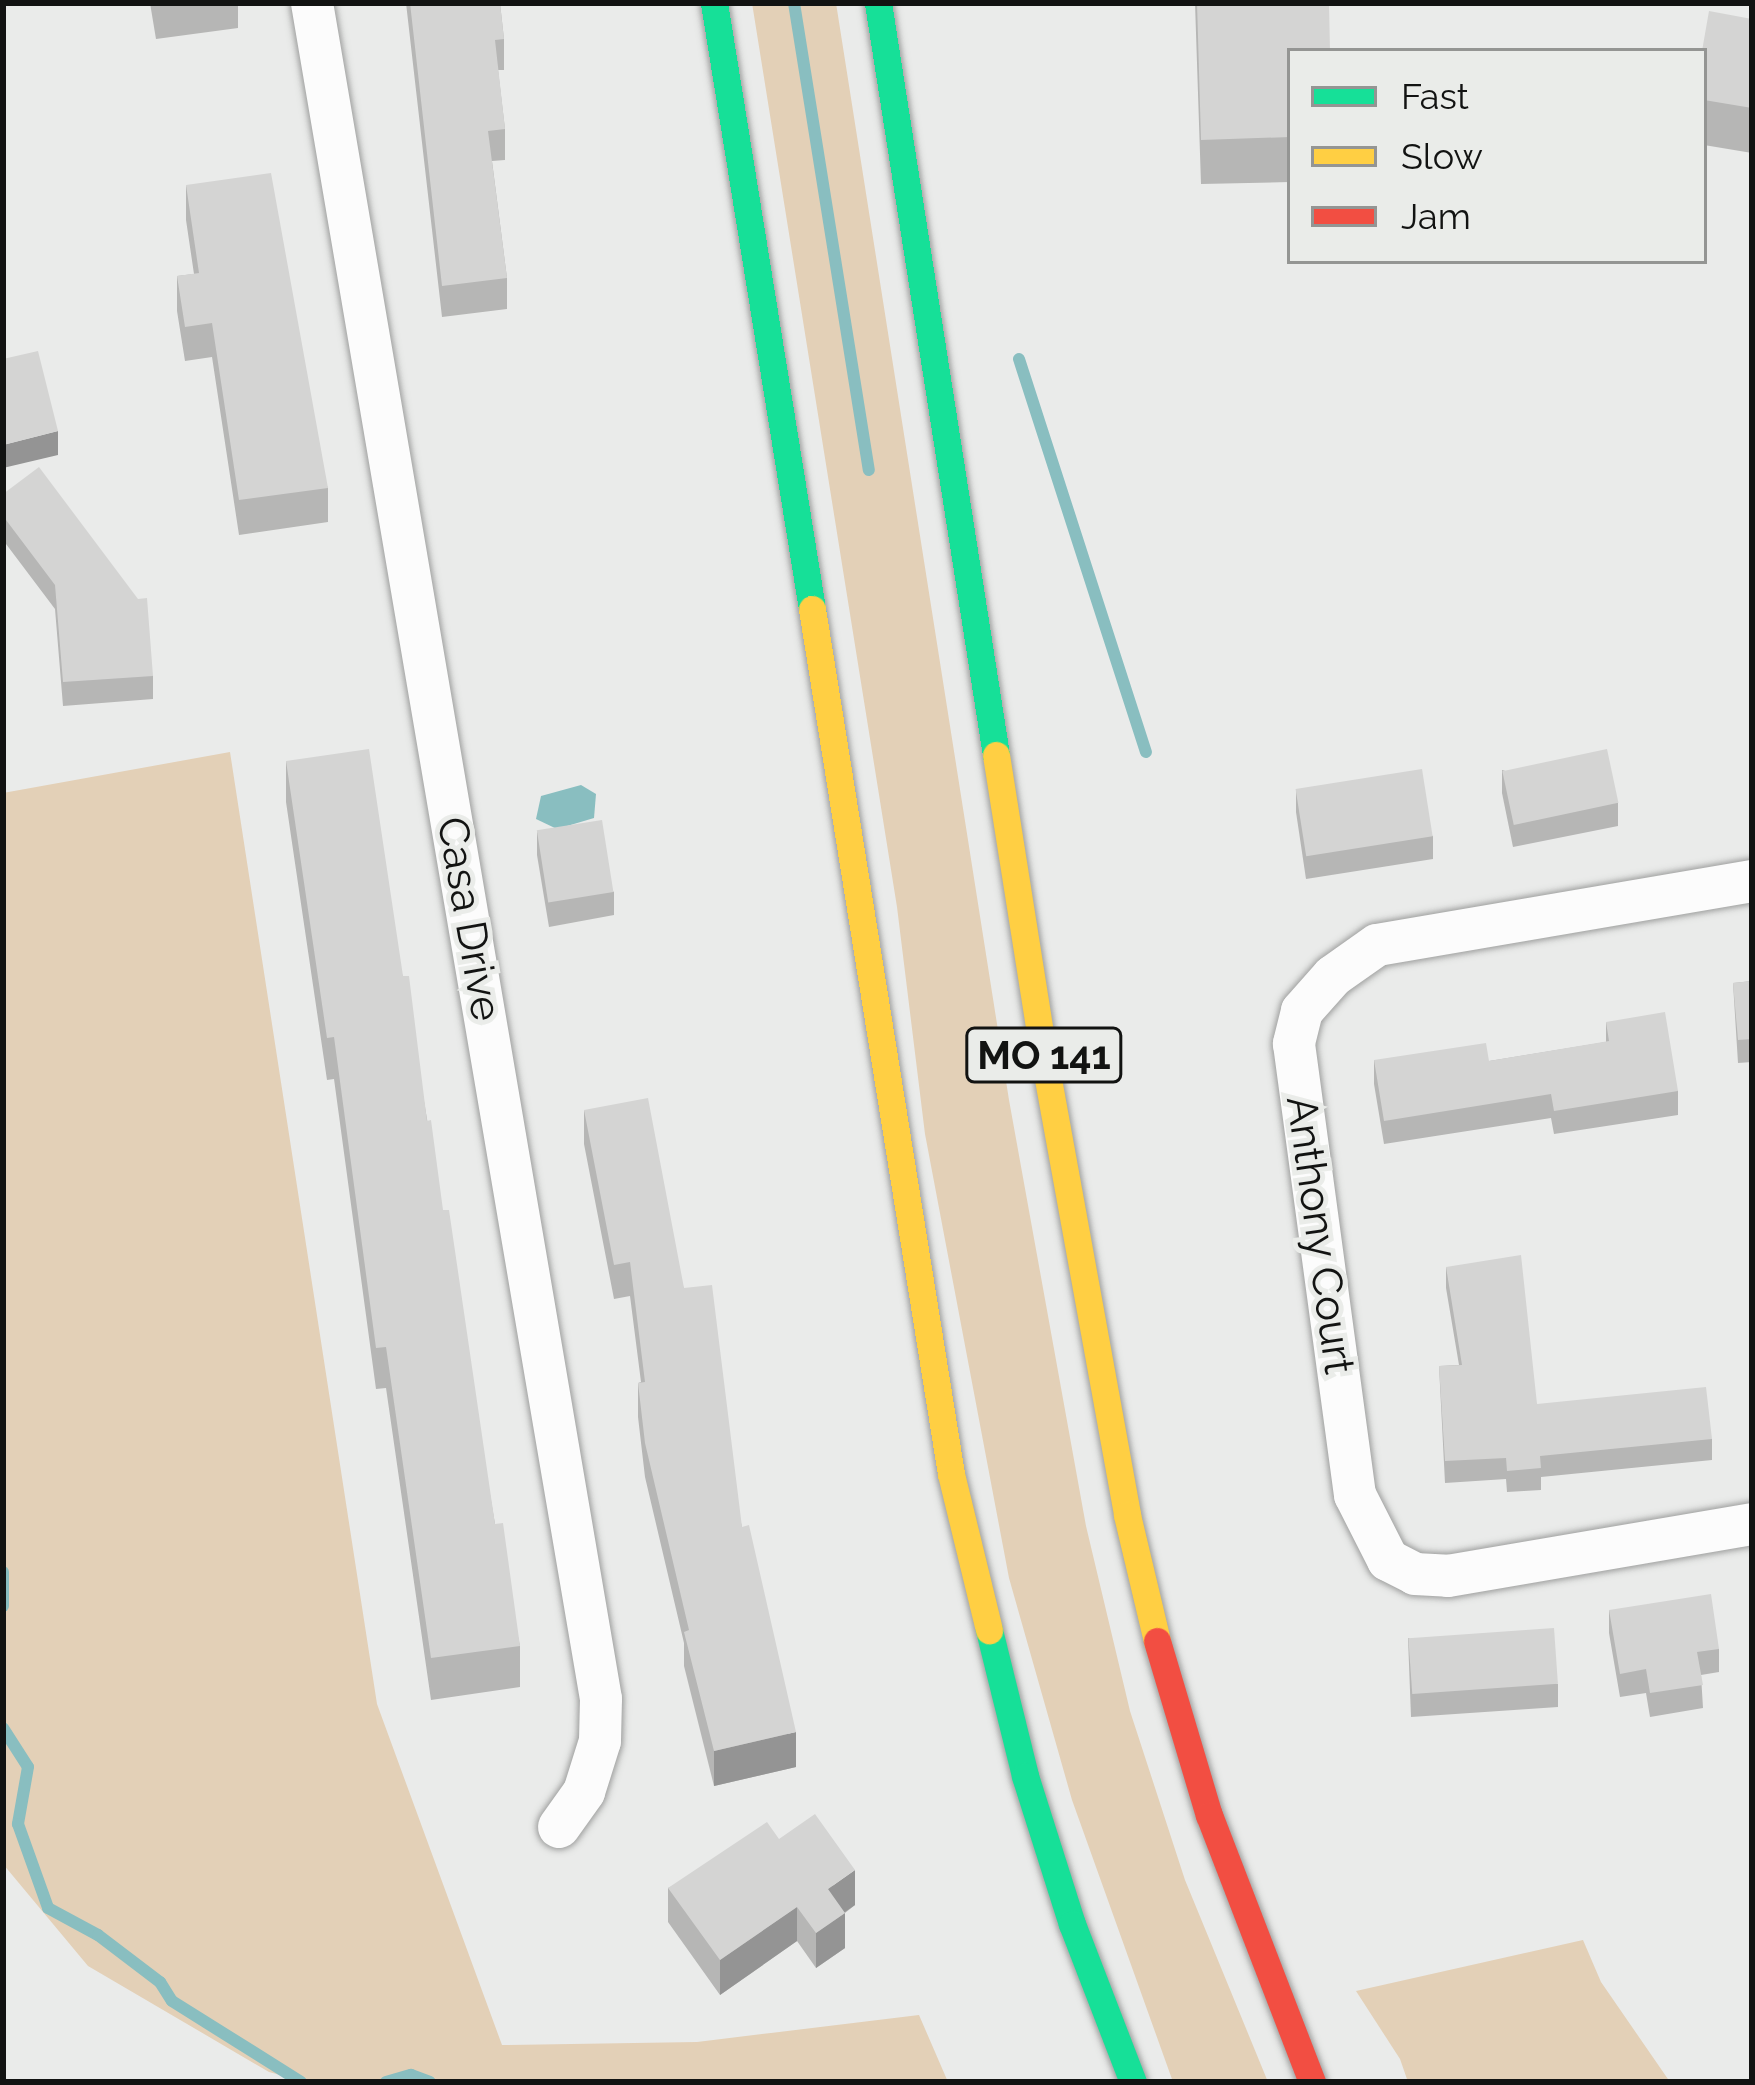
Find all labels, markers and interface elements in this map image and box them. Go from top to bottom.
legend [1287,48,1707,264]
text: Fast [1401,75,1469,117]
text: Slow [1401,135,1483,177]
text: Jam [1401,195,1471,237]
street label: Casa Drive [426,813,512,1025]
road number: MO 141 [963,1022,1125,1088]
street label: Anthony Court [1275,1092,1365,1378]

